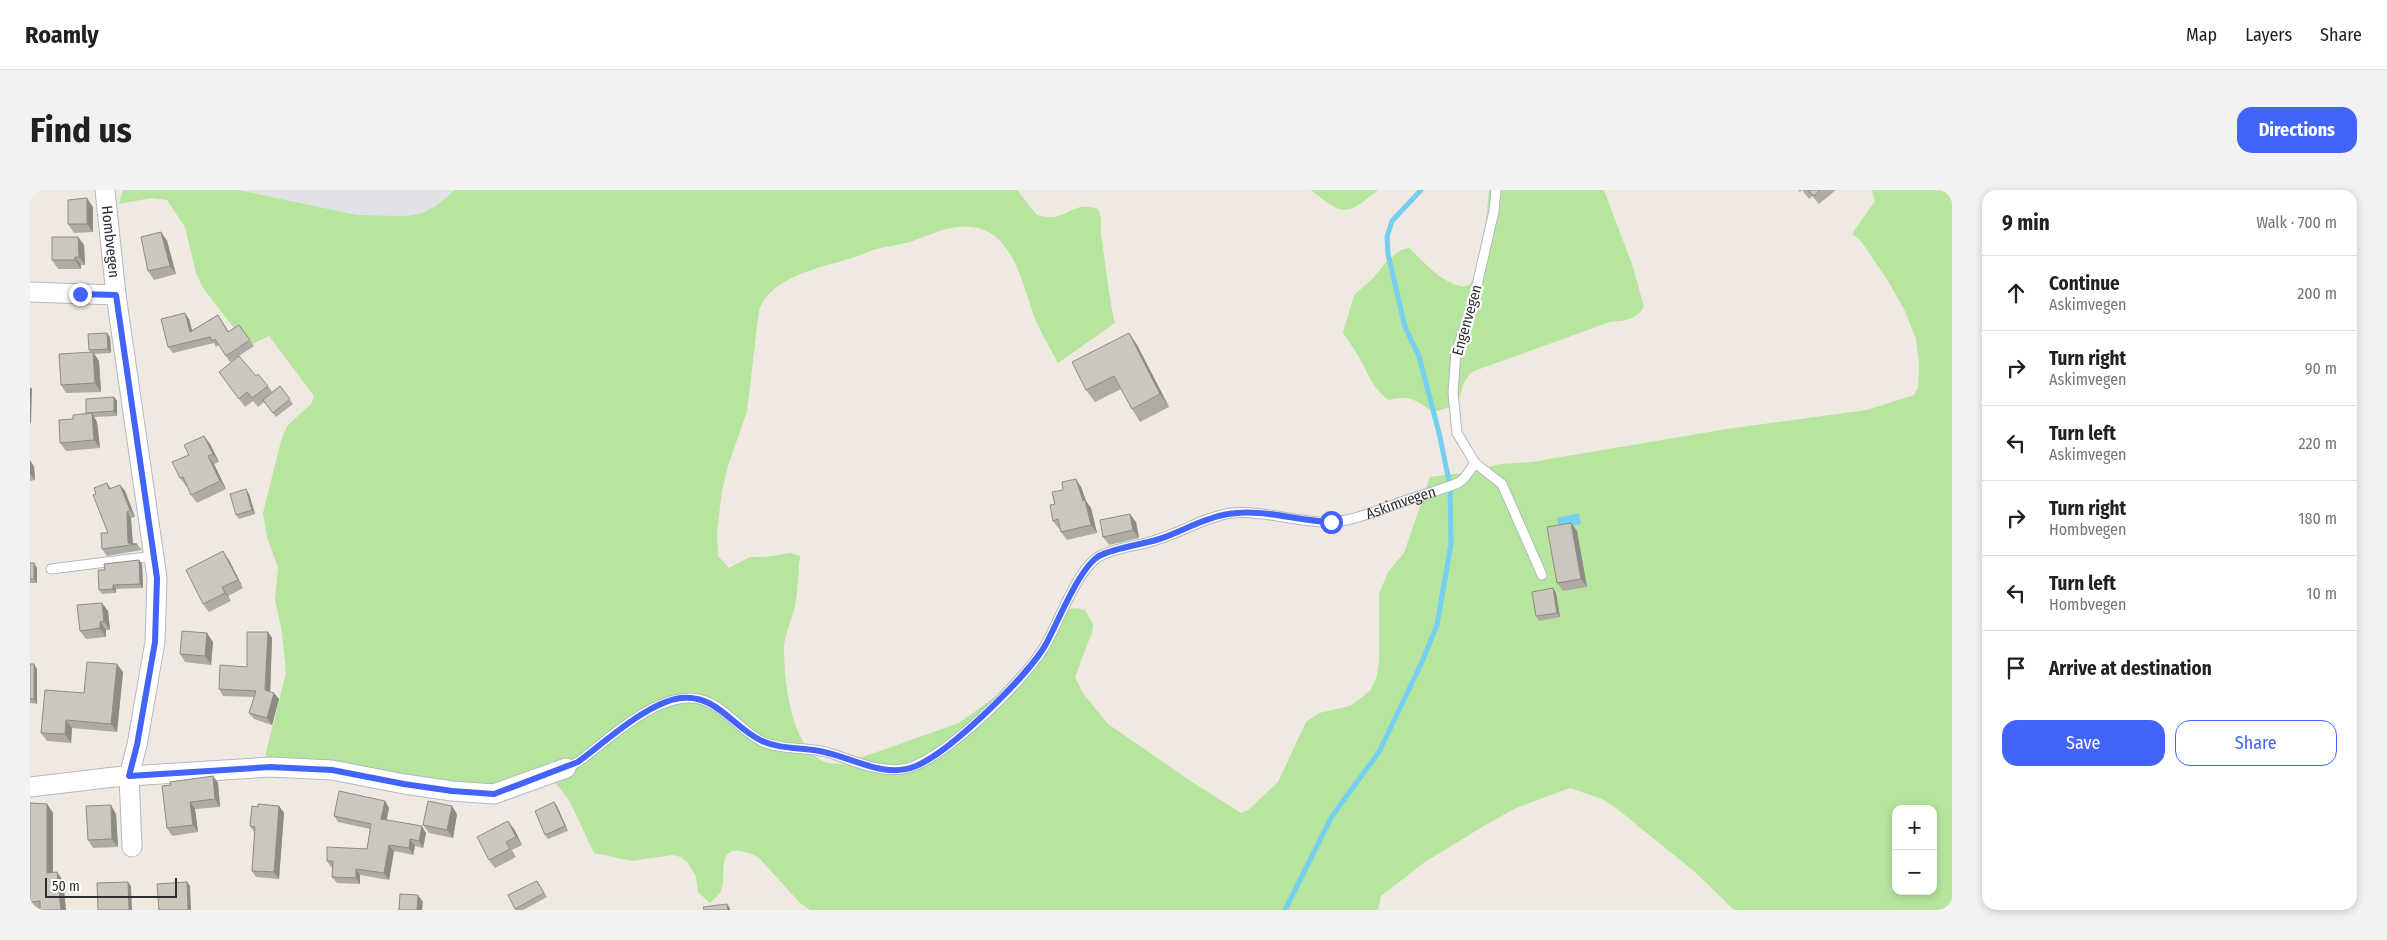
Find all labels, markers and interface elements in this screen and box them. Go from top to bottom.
text: Roamly [25,21,99,49]
text: Map [2186,24,2217,46]
text: Layers [2245,24,2292,46]
text: Share [2320,24,2362,46]
button: Directions [2237,107,2357,153]
text: Find us [30,109,132,151]
street label: Hombvegen [98,205,123,279]
text: 9 min [2002,210,2050,236]
text: Walk · 700 m [2256,213,2337,232]
text: Continue [2049,272,2120,295]
icon: ahead [2002,279,2030,307]
street label: Engenvegen [1448,282,1486,358]
route end [69,283,92,306]
text: 200 m [2297,284,2337,303]
text: Askimvegen [2049,295,2127,314]
text: Turn right [2049,347,2126,370]
icon: right [2002,354,2030,382]
text: 90 m [2305,359,2337,378]
text: Askimvegen [2049,370,2127,389]
text: Turn left [2049,422,2116,445]
icon: left [2002,429,2030,457]
text: 220 m [2298,434,2337,453]
text: Askimvegen [2049,445,2127,464]
street label: Askimvegen [1364,482,1438,523]
text: Turn right [2049,497,2126,520]
icon: right [2002,504,2030,532]
text: 180 m [2298,509,2337,528]
route start [1320,511,1343,534]
text: Hombvegen [2049,520,2126,539]
text: Turn left [2049,572,2116,595]
icon: left [2002,579,2030,607]
text: 10 m [2306,584,2337,603]
text: Hombvegen [2049,595,2126,614]
icon: arrive [2002,654,2030,682]
text: Arrive at destination [2049,657,2212,680]
button: Save [2002,720,2165,766]
button: Share [2175,720,2337,766]
map controls [1892,805,1937,895]
button: + [1892,805,1937,850]
button: − [1892,850,1937,895]
scale bar [45,875,178,898]
text: 50 m [52,878,80,895]

